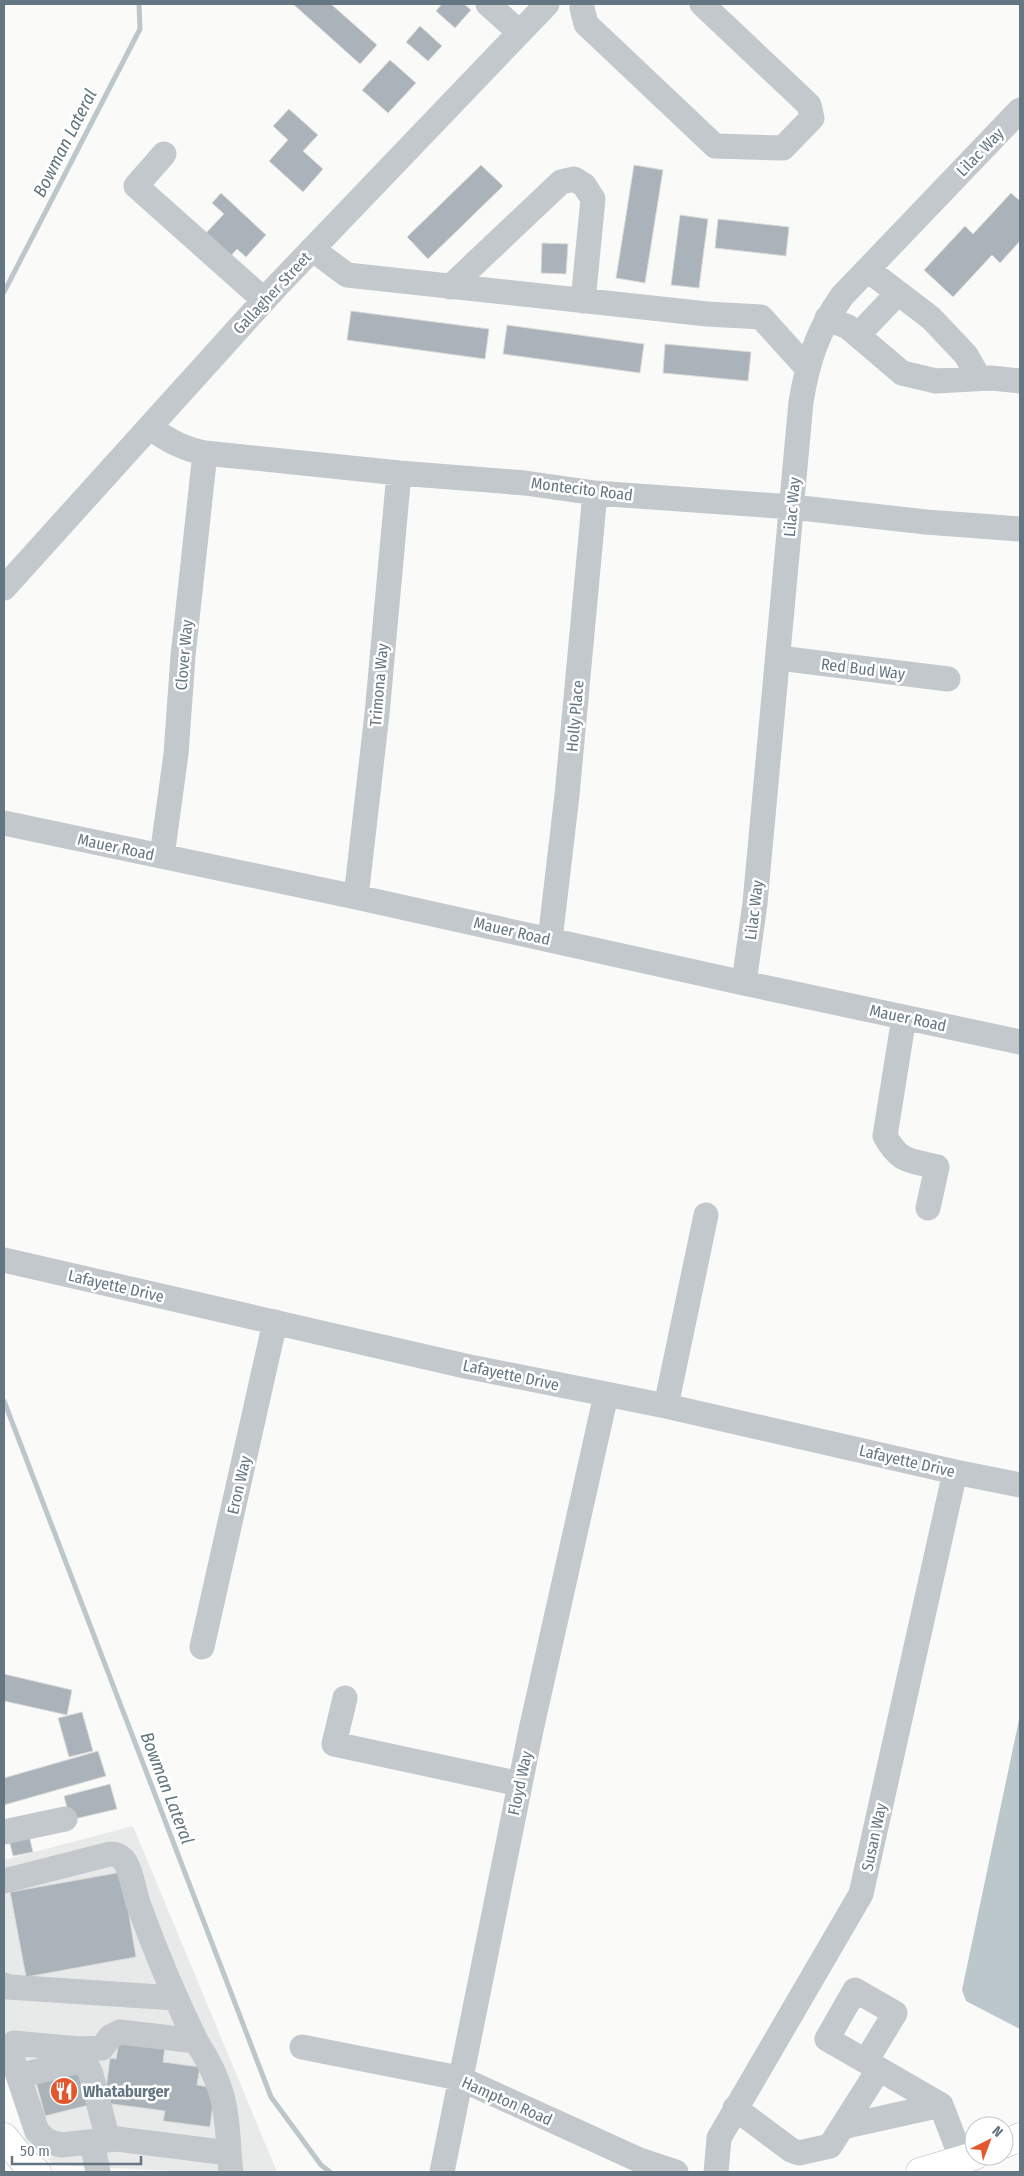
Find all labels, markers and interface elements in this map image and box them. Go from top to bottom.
water label: Bowman Lateral [28,85,102,201]
street label: Lilac Way [952,123,1008,180]
street label: Gallagher Street [229,247,315,338]
street label: Montecito Road [530,473,634,505]
street label: Lilac Way [780,475,804,538]
street label: Clover Way [171,618,197,691]
street label: Trimona Way [366,642,392,727]
street label: Red Bud Way [820,654,907,684]
street label: Holly Place [562,679,588,753]
street label: Mauer Road [76,830,156,864]
street label: Lilac Way [741,878,767,941]
street label: Mauer Road [472,913,552,949]
street label: Mauer Road [868,1001,948,1035]
street label: Lafayette Drive [66,1266,166,1306]
street label: Lafayette Drive [461,1356,561,1394]
street label: Lafayette Drive [857,1441,957,1481]
street label: Eron Way [223,1453,255,1516]
water label: Bowman Lateral [136,1729,199,1847]
street label: Floyd Way [504,1748,536,1817]
street label: Susan Way [858,1800,891,1873]
street label: Hampton Road [459,2073,555,2129]
restaurant icon: Whataburger [49,2076,79,2106]
place label: Whataburger [83,2082,170,2101]
north arrow [964,2116,1014,2166]
text: N [989,2123,1006,2141]
scale bar [12,2134,141,2166]
text: 50 m [20,2142,50,2160]

